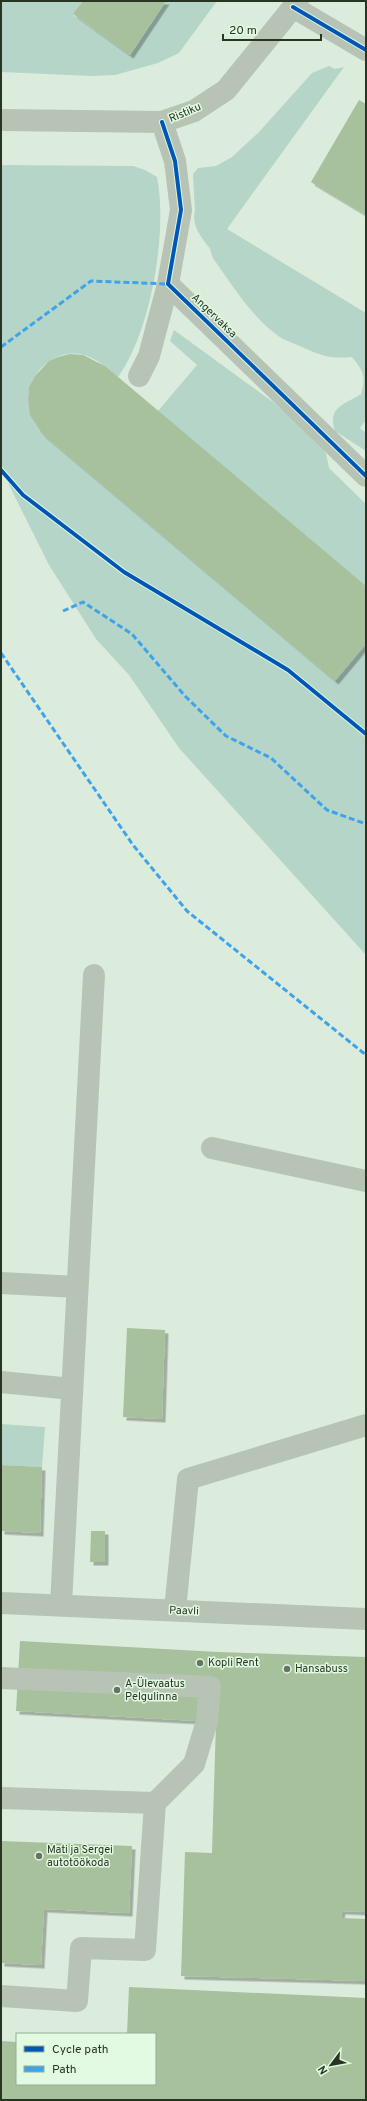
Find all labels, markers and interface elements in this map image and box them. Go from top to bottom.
scale bar [223,16,321,42]
text: 20 m [229,23,257,39]
street label: Ristiku [167,100,203,126]
street label: Angervaksa [188,291,240,341]
street label: Paavli [169,1603,199,1619]
place label: Kopli Rent [208,1656,259,1670]
marker: Kopli Rent [195,1658,205,1668]
place label: Hansabuss [295,1662,348,1676]
marker: Hansabuss [282,1664,292,1674]
place label: A-Ülevaatus Pelgulinna [125,1676,185,1704]
marker: A-Ülevaatus Pelgulinna [112,1685,122,1695]
place label: Mati ja Sergei autotöökoda [47,1843,113,1870]
marker: Mati ja Sergei autotöökoda [34,1851,44,1861]
legend [16,2033,156,2085]
text: Cycle path [52,2042,109,2058]
north arrow [311,2045,351,2085]
text: Path [52,2062,77,2078]
text: N [315,2063,331,2077]

